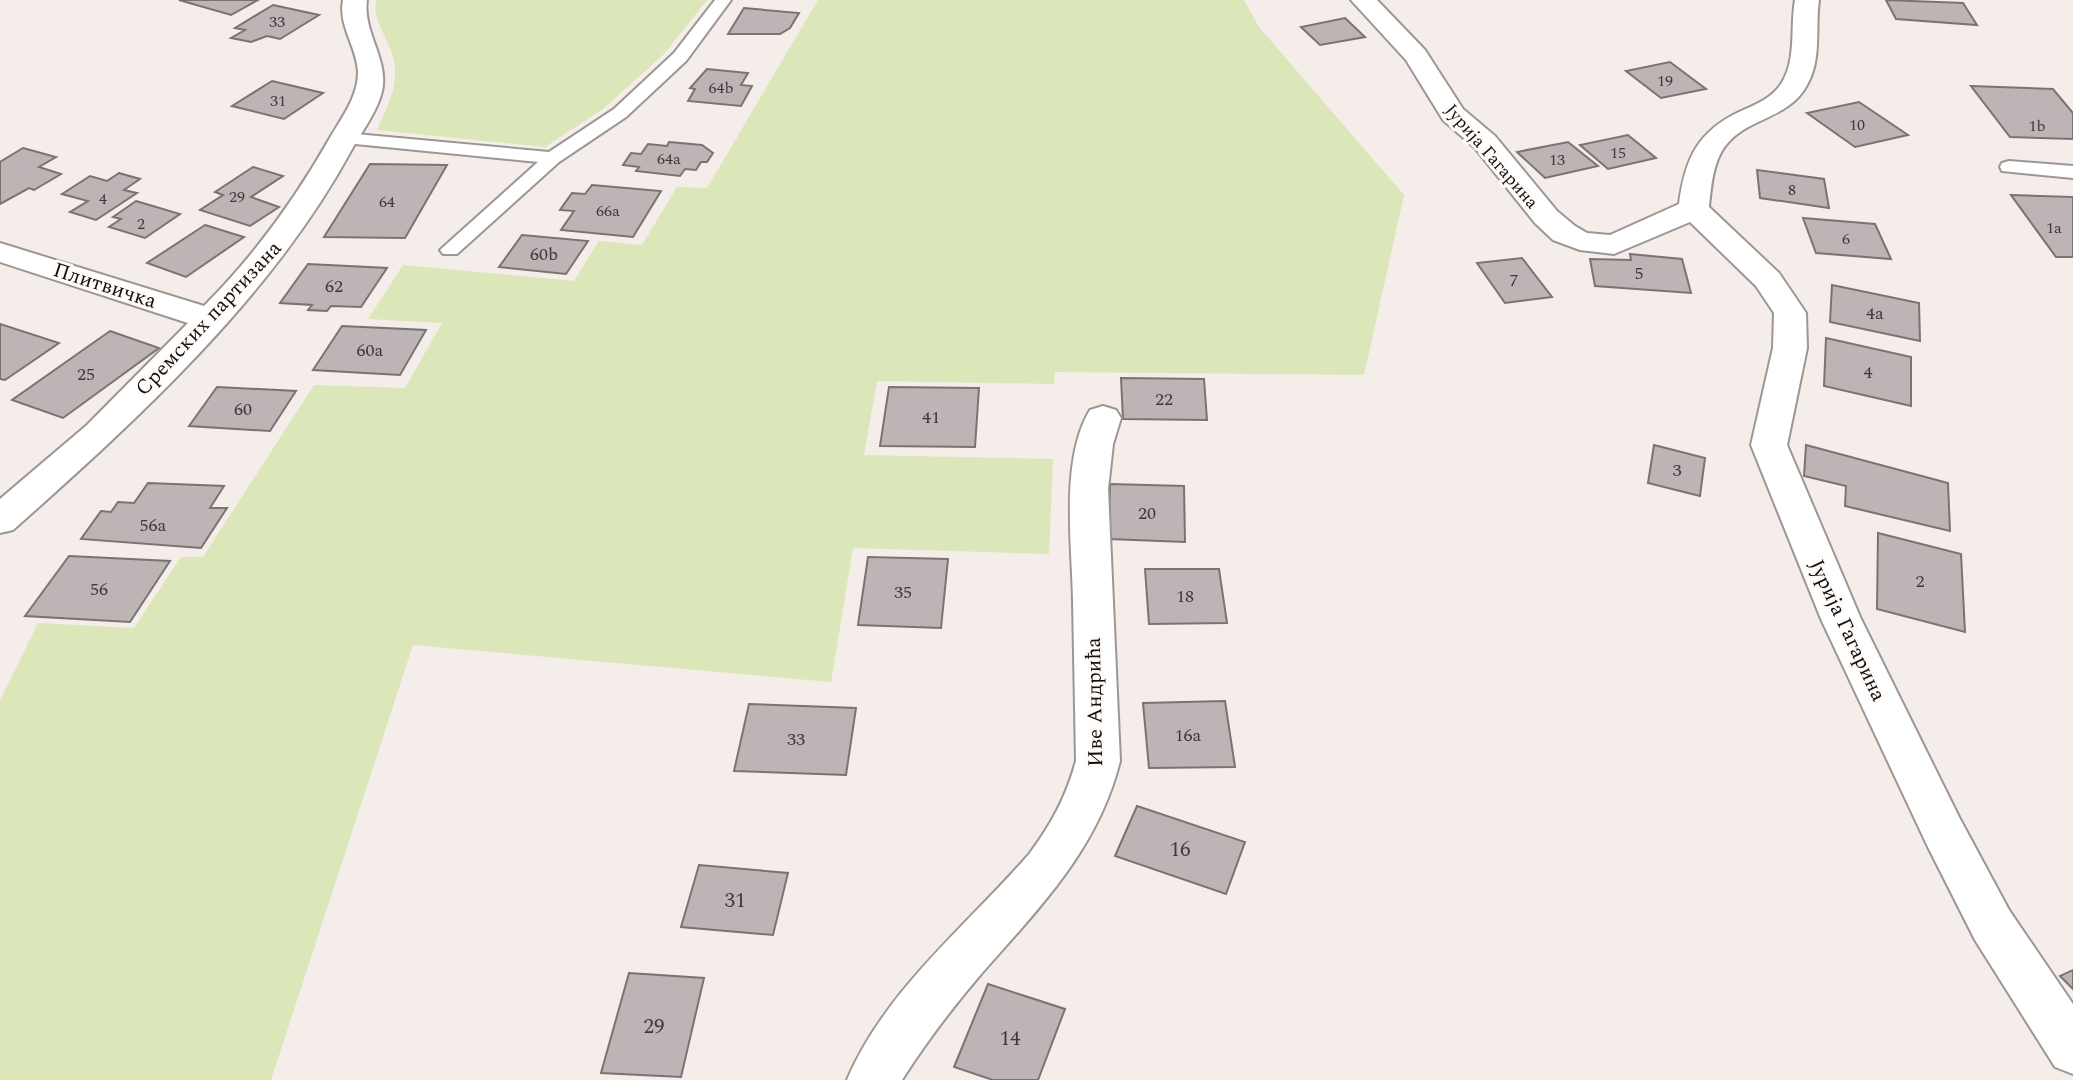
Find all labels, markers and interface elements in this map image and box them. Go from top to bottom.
house number: 33 [269,10,285,34]
house number: 19 [1657,69,1673,93]
house number: 64b [709,76,734,100]
house number: 31 [270,89,286,113]
street label: Јурија Гагарина [1438,98,1545,215]
house number: 10 [1849,113,1865,137]
house number: 1b [2029,114,2046,138]
house number: 15 [1610,141,1626,165]
house number: 64a [657,147,681,171]
house number: 13 [1549,148,1565,172]
house number: 8 [1788,178,1796,202]
house number: 29 [229,185,245,209]
house number: 4 [99,187,107,211]
house number: 64 [379,190,395,214]
house number: 66a [596,199,620,223]
house number: 2 [137,212,145,236]
house number: 1a [2046,216,2062,240]
house number: 6 [1842,227,1850,251]
street label: Сремских партизана [128,233,290,404]
house number: 60b [530,241,558,268]
street label: Плитвичка [49,254,161,318]
house number: 5 [1635,260,1644,287]
house number: 7 [1510,267,1519,294]
house number: 62 [325,273,343,300]
house number: 4a [1866,300,1884,327]
house number: 60a [357,337,384,364]
house number: 4 [1864,359,1873,386]
house number: 25 [77,361,95,388]
house number: 22 [1155,386,1173,413]
house number: 60 [234,396,252,423]
house number: 41 [922,404,940,431]
house number: 3 [1673,457,1682,484]
house number: 20 [1138,500,1156,527]
house number: 56a [140,512,167,539]
street label: Јурија Гагарина [1800,554,1894,707]
house number: 2 [1916,568,1925,595]
house number: 56 [90,576,108,603]
house number: 35 [894,579,912,606]
house number: 18 [1176,583,1194,610]
street label: Иве Андрића [1078,636,1112,767]
house number: 16a [1175,722,1202,749]
house number: 33 [787,726,805,753]
house number: 16 [1170,834,1191,866]
house number: 31 [725,885,746,917]
house number: 29 [644,1011,665,1043]
house number: 14 [1000,1023,1021,1055]

